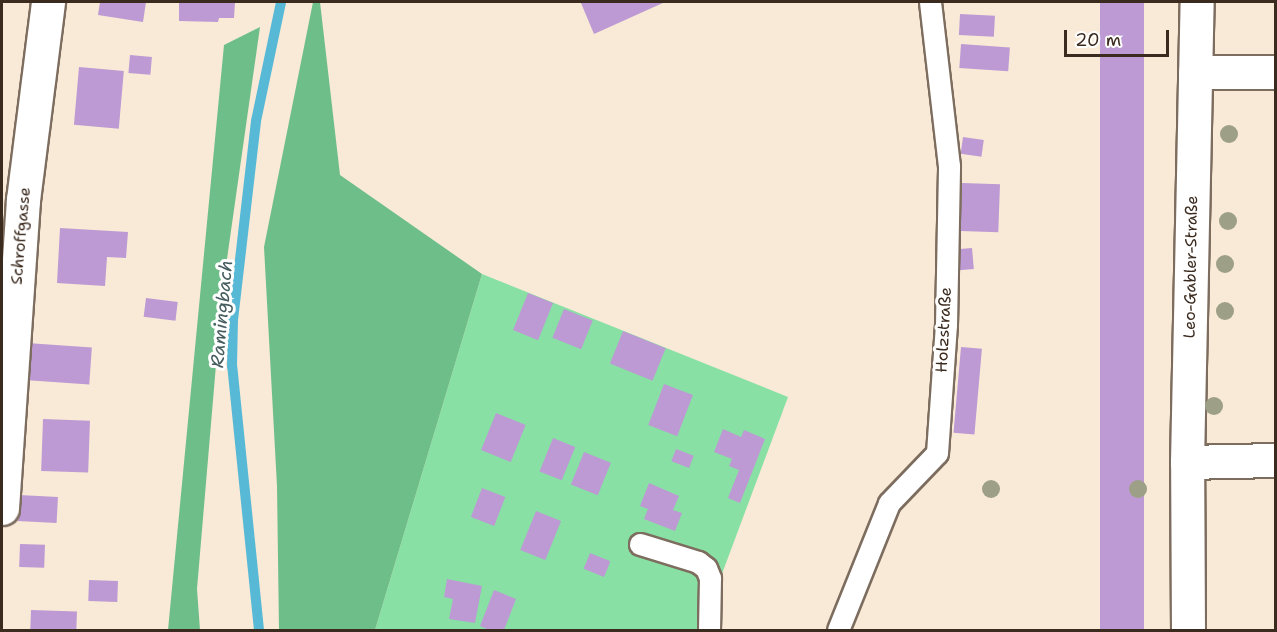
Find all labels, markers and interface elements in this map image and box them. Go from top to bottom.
scale bar [1067,18,1172,56]
text: 20 m [1075,28,1121,52]
street label: Schroffgasse [7,186,35,286]
street label: Leo-Gabler-Straße [1180,196,1202,338]
water label: Ramingbach [207,259,237,369]
street label: Holzstraße [932,287,956,373]

